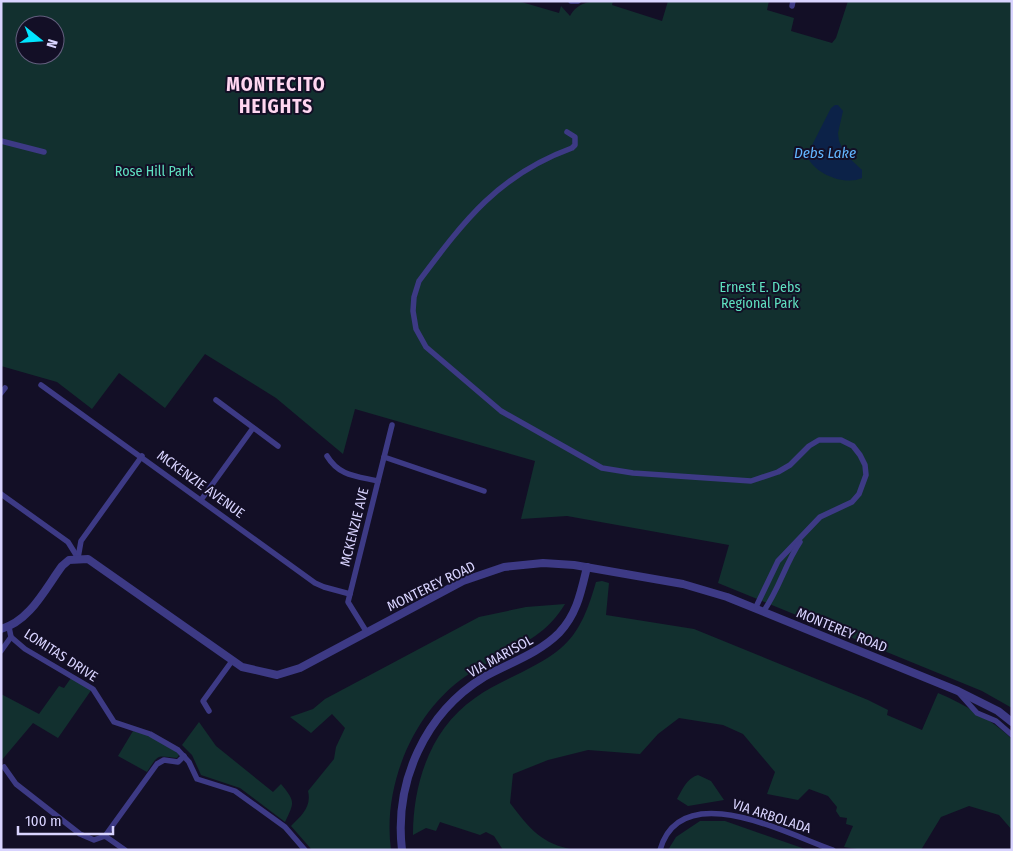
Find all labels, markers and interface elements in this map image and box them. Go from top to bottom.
north arrow [15,15,65,65]
text: N [43,37,61,50]
district label: MONTECITO HEIGHTS [226,73,326,118]
water label: Debs Lake [794,144,856,162]
park label: Rose Hill Park [115,163,194,180]
park label: Ernest E. Debs Regional Park [720,279,800,312]
street label: MCKENZIE AVENUE [154,447,248,522]
street label: MCKENZIE AVE [337,486,373,568]
street label: MONTEREY ROAD [384,558,478,615]
street label: MONTEREY ROAD [794,605,890,656]
street label: LOMITAS DRIVE [21,625,101,686]
street label: VIA MARISOL [465,632,536,681]
street label: VIA ARBOLADA [730,796,814,837]
scale bar [18,804,112,836]
text: 100 m [25,812,62,830]

